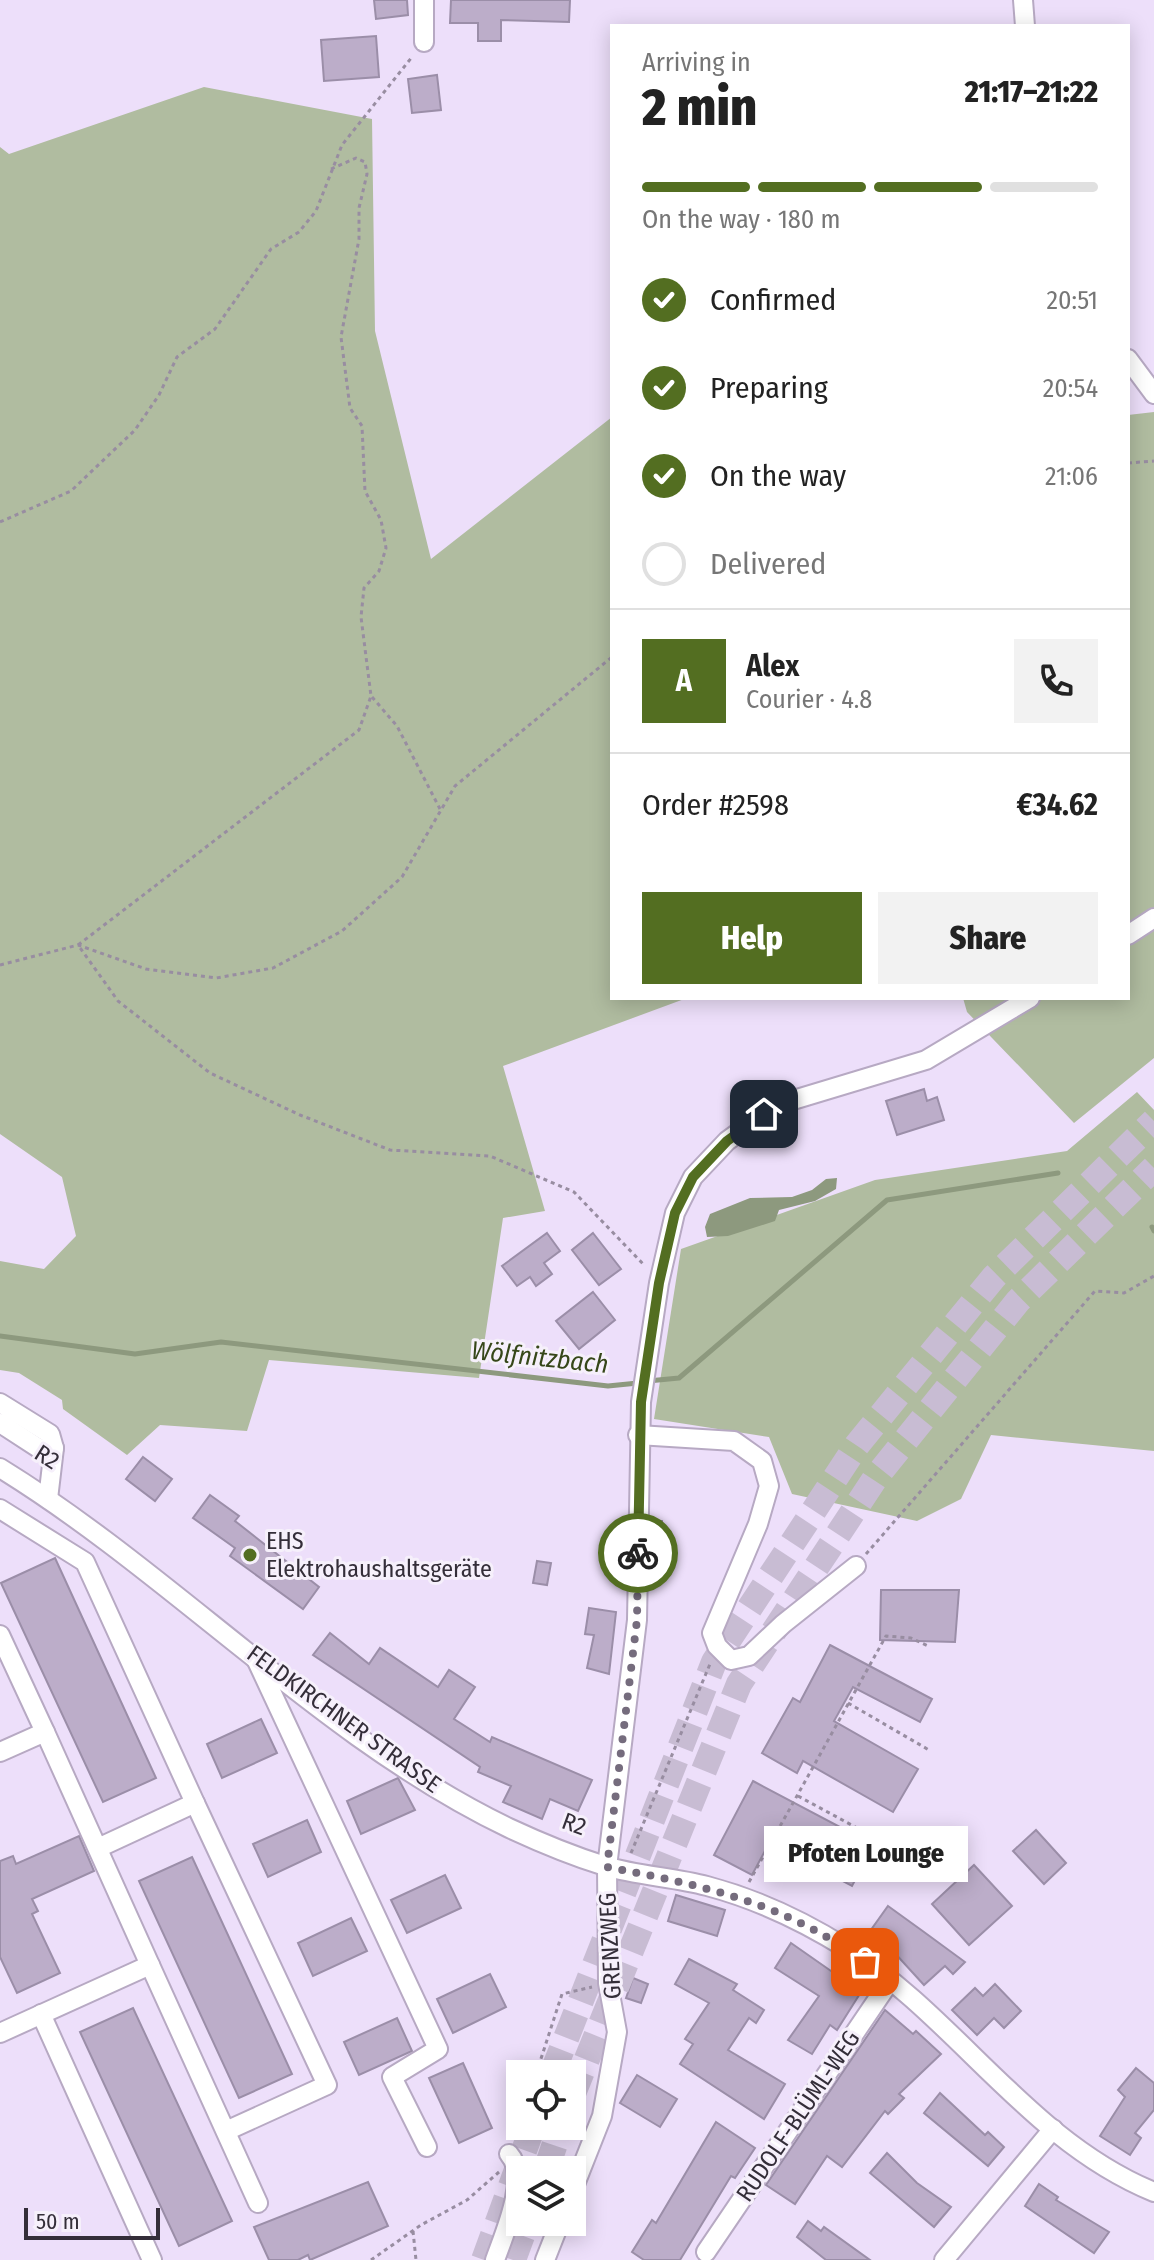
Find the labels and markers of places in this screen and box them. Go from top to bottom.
pin [730,1080,798,1148]
place label: EHS Elektrohaushaltsgeräte [266,1527,492,1583]
marker: EHS Elektrohaushaltsgeräte [241,1546,259,1564]
callout: Pfoten Lounge [763,1826,967,1882]
pin [831,1928,899,1996]

